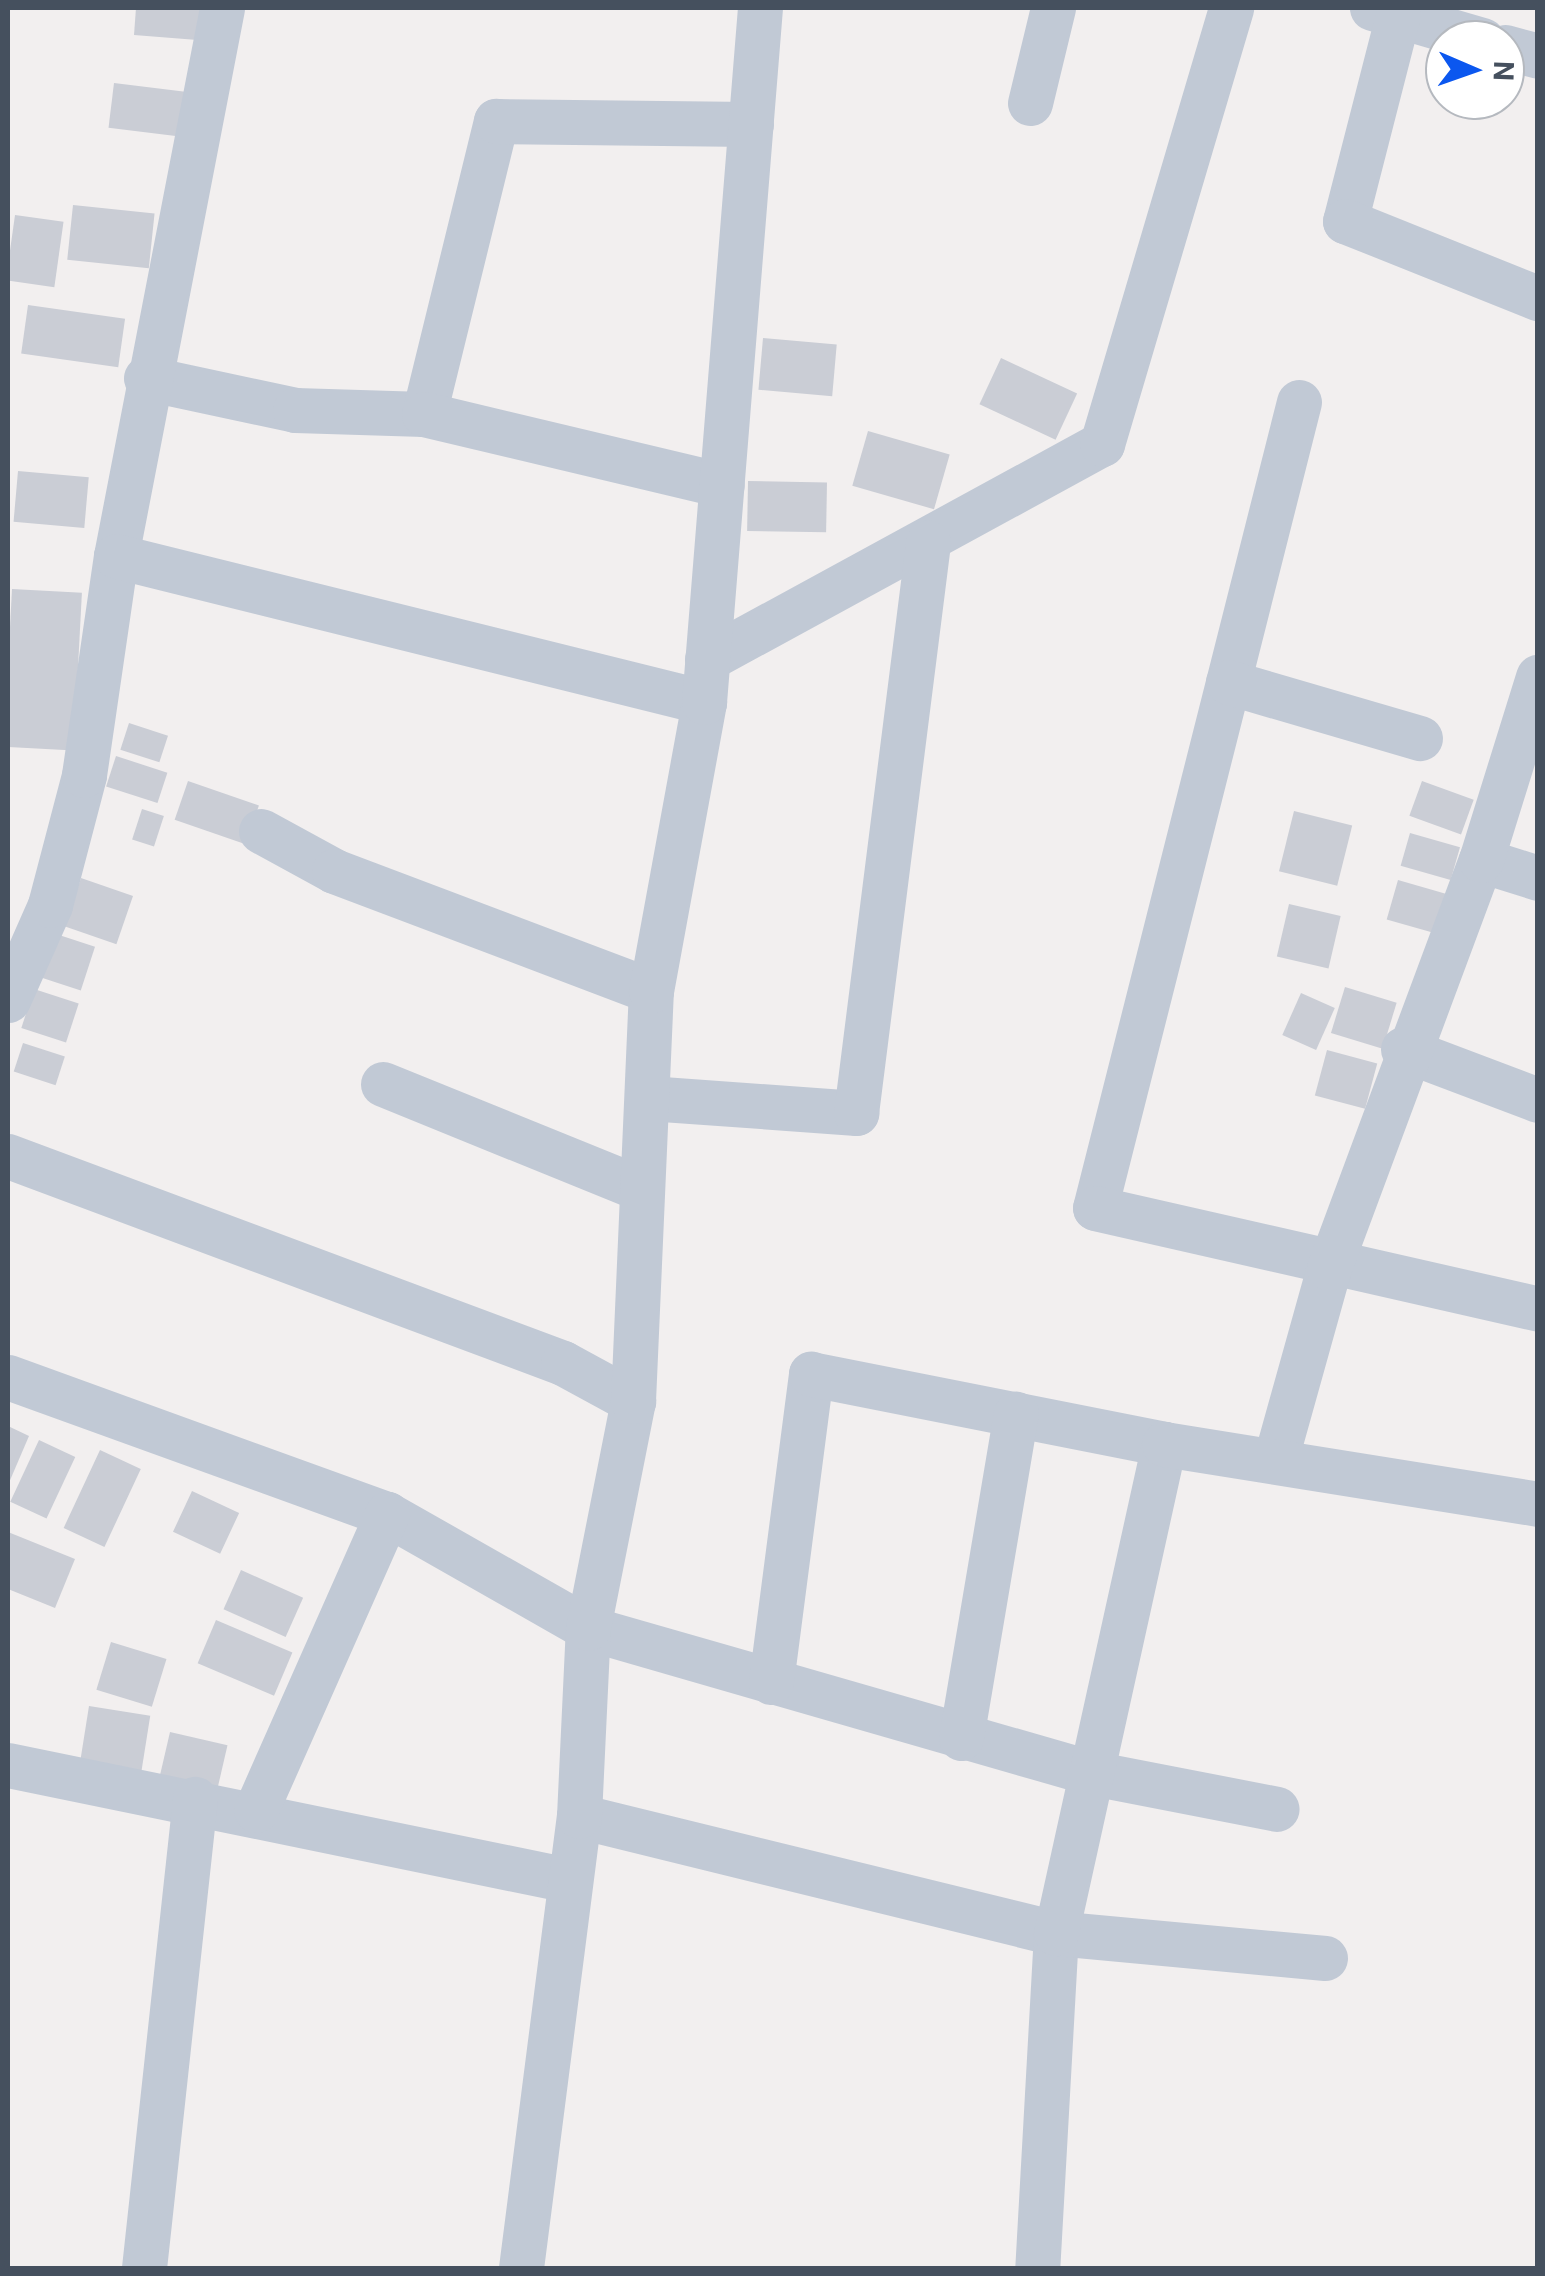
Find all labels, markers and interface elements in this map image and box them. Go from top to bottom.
north arrow [1425,20,1525,120]
text: N [1487,61,1520,81]

